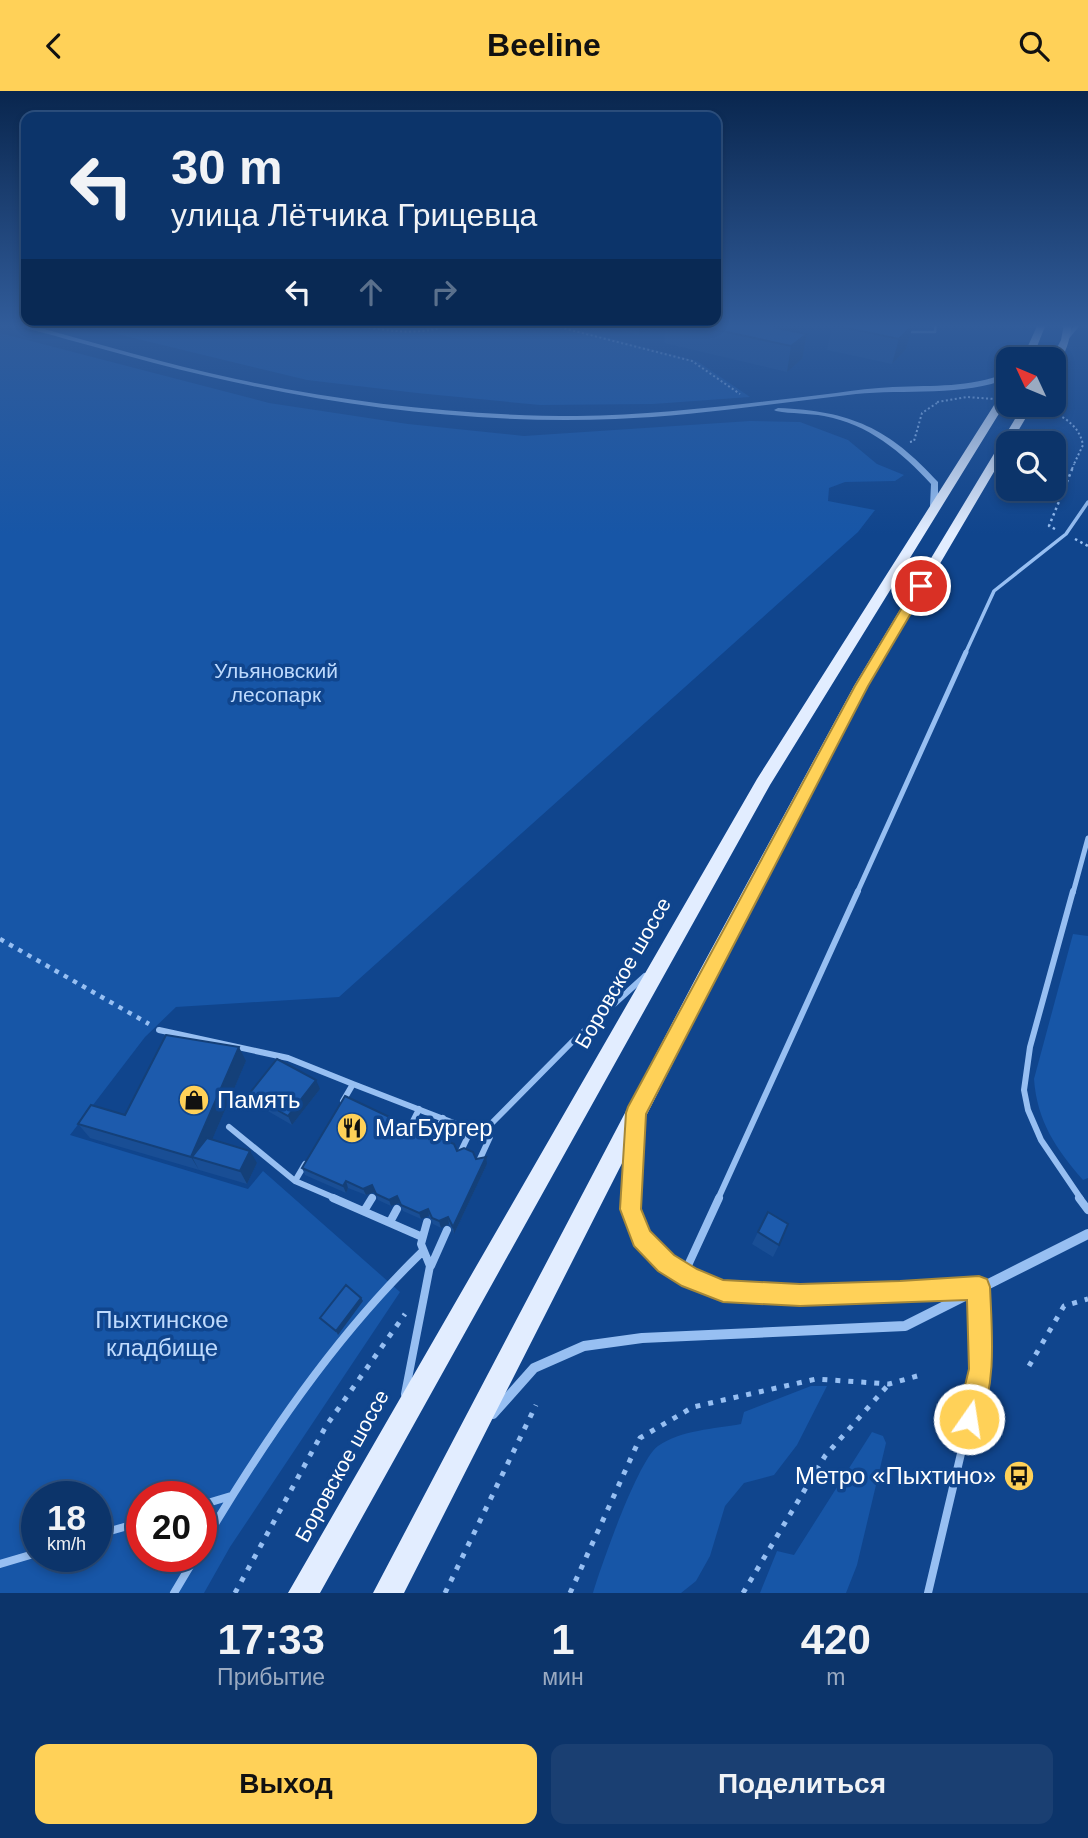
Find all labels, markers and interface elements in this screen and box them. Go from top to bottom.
icon: back [35,27,73,65]
text: Beeline [487,27,601,63]
icon: search [1015,27,1053,65]
icon: left [56,140,147,231]
text: 30 m [171,140,283,194]
text: улица Лётчика Грицевца [171,197,537,233]
icon: left [279,273,317,311]
icon: ahead [352,273,390,311]
icon: right [425,273,463,311]
north arrow [996,347,1066,417]
map controls [996,347,1066,501]
button: search [996,431,1066,501]
pin [891,556,951,616]
icon: arrive [902,567,940,605]
park label: Ульяновский лесопарк [214,659,338,706]
street label: Боровское шоссе [570,893,675,1052]
shop icon: Память [177,1083,211,1117]
place label: Память [217,1086,301,1113]
restaurant icon: МагБургер [335,1111,369,1145]
place label: МагБургер [375,1114,493,1141]
park label: Пыхтинское кладбище [95,1306,229,1361]
position arrow [932,1382,1006,1456]
street label: Боровское шоссе [290,1386,393,1546]
bus stop icon: Метро «Пыхтино» [1002,1459,1036,1493]
place label: Метро «Пыхтино» [795,1462,996,1489]
speed limit sign: 20 [126,1481,217,1572]
text: 18 [47,1498,86,1537]
text: km/h [47,1534,86,1554]
text: 17:33 [217,1616,325,1663]
text: 1 [551,1616,575,1663]
text: 420 [801,1616,871,1663]
text: Прибытие [217,1664,325,1690]
text: мин [542,1664,584,1690]
text: m [826,1664,845,1690]
button: Выход [35,1744,537,1824]
button: Поделиться [551,1744,1053,1824]

